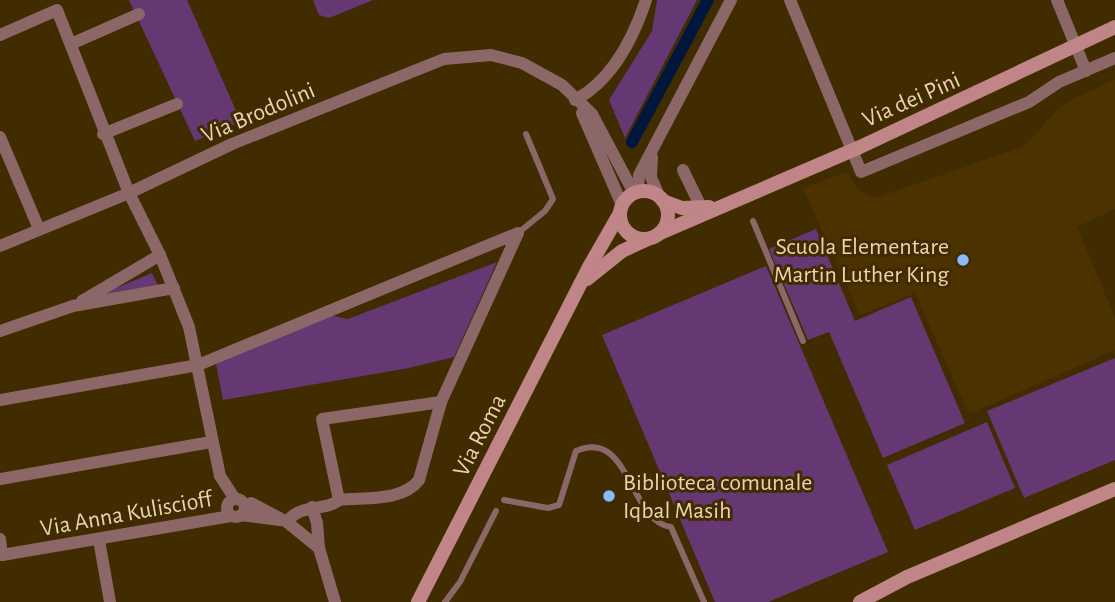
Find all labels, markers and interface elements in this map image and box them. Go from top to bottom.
street label: Via dei Pini [859,68,964,132]
street label: Via Brodolini [198,78,319,148]
place label: Scuola Elementare Martin Luther King [774,235,949,287]
marker: Scuola Elementare Martin Luther King [955,252,971,268]
street label: Via Roma [449,390,511,480]
place label: Biblioteca comunale Iqbal Masih [623,471,812,523]
street label: Via Anna Kuliscioff [38,487,216,541]
marker: Biblioteca comunale Iqbal Masih [601,488,617,504]

